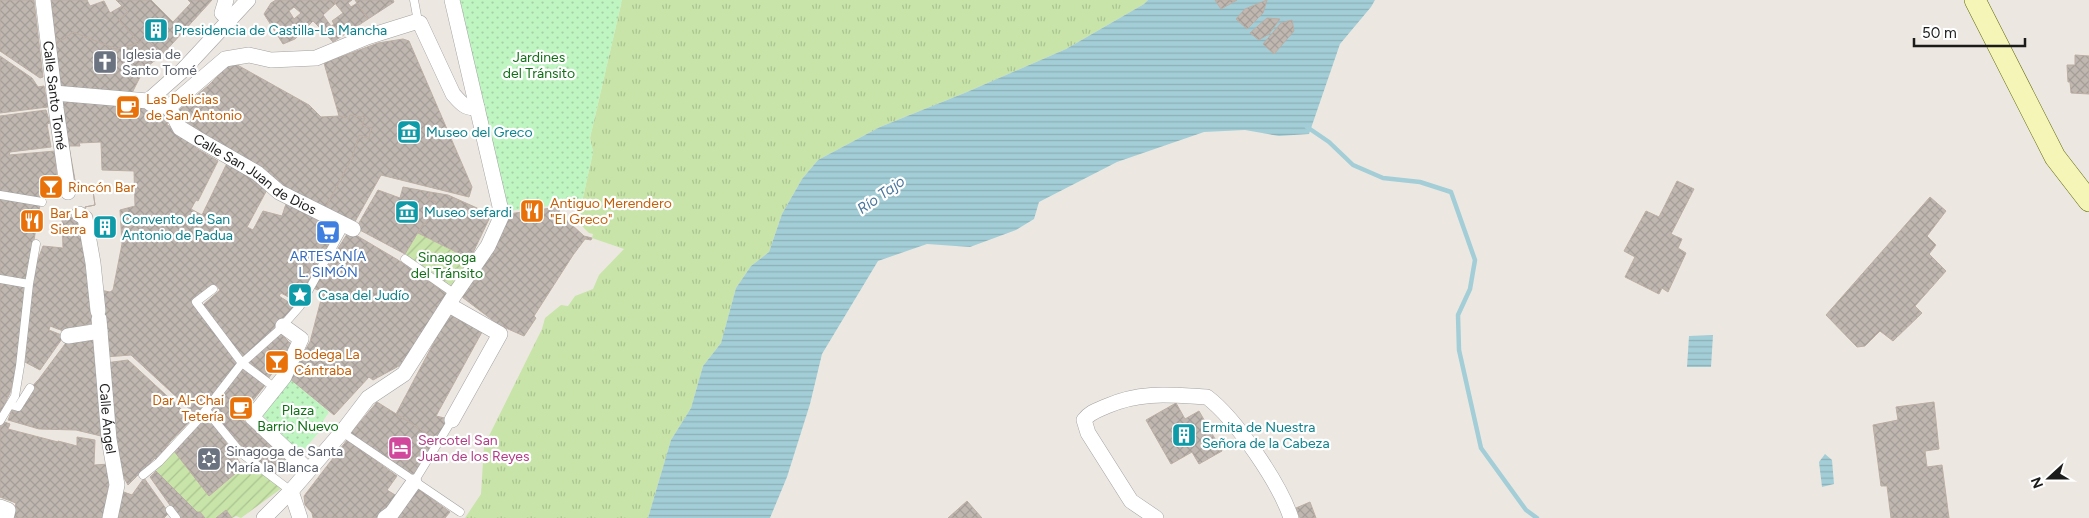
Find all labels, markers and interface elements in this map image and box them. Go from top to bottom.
scale bar [1914,15,2025,47]
building icon: Presidencia de Castilla-La Mancha [143,17,169,43]
place label: Presidencia de Castilla-La Mancha [174,22,387,39]
text: 50 m [1922,24,1957,42]
street label: Calle Santo Tomé [39,40,70,151]
place label: Iglesia de Santo Tomé [122,46,197,79]
church icon: Iglesia de Santo Tomé [92,49,118,75]
park label: Jardines del Tránsito [503,49,575,82]
place label: Las Delicias de San Antonio [146,91,242,124]
cafe icon: Las Delicias de San Antonio [115,94,141,120]
museum icon: Museo del Greco [396,119,422,145]
place label: Museo del Greco [426,124,533,141]
street label: Calle San Juan de Dios [190,130,319,218]
water label: Río Tajo [854,172,909,218]
bar icon: Rincón Bar [38,174,64,200]
place label: Rincón Bar [68,179,135,196]
place label: Antiguo Merendero "El Greco" [550,195,672,228]
restaurant icon: Antiguo Merendero "El Greco" [519,198,545,224]
museum icon: Museo sefardi [394,199,420,225]
place label: Museo sefardi [424,204,512,221]
place label: Bar La Sierra [50,205,88,238]
restaurant icon: Bar La Sierra [19,208,45,234]
place label: Convento de San Antonio de Padua [122,211,233,244]
building icon: Convento de San Antonio de Padua [92,214,118,240]
supermarket icon: ARTESANÍA L. SIMÓN [315,219,341,245]
place label: ARTESANÍA L. SIMÓN [290,248,367,281]
park label: Sinagoga del Tránsito [411,249,483,282]
place icon: Casa del Judío [287,282,313,308]
place label: Casa del Judío [318,287,409,304]
place label: Bodega La Cántraba [294,346,360,379]
bar icon: Bodega La Cántraba [264,349,290,375]
street label: Calle Ángel [96,383,120,455]
place label: Dar Al-Chai Tetería [152,392,224,425]
cafe icon: Dar Al-Chai Tetería [228,395,254,421]
park label: Plaza Barrio Nuevo [257,402,339,435]
place label: Ermita de Nuestra Señora de la Cabeza [1202,419,1330,452]
building icon: Ermita de Nuestra Señora de la Cabeza [1171,422,1197,448]
place label: Sercotel San Juan de los Reyes [418,432,530,465]
hotel icon: Sercotel San Juan de los Reyes [387,435,413,461]
place label: Sinagoga de Santa María la Blanca [226,443,343,476]
synagogue icon: Sinagoga de Santa María la Blanca [196,446,222,472]
north arrow [2024,453,2074,503]
text: N [2027,474,2047,491]

